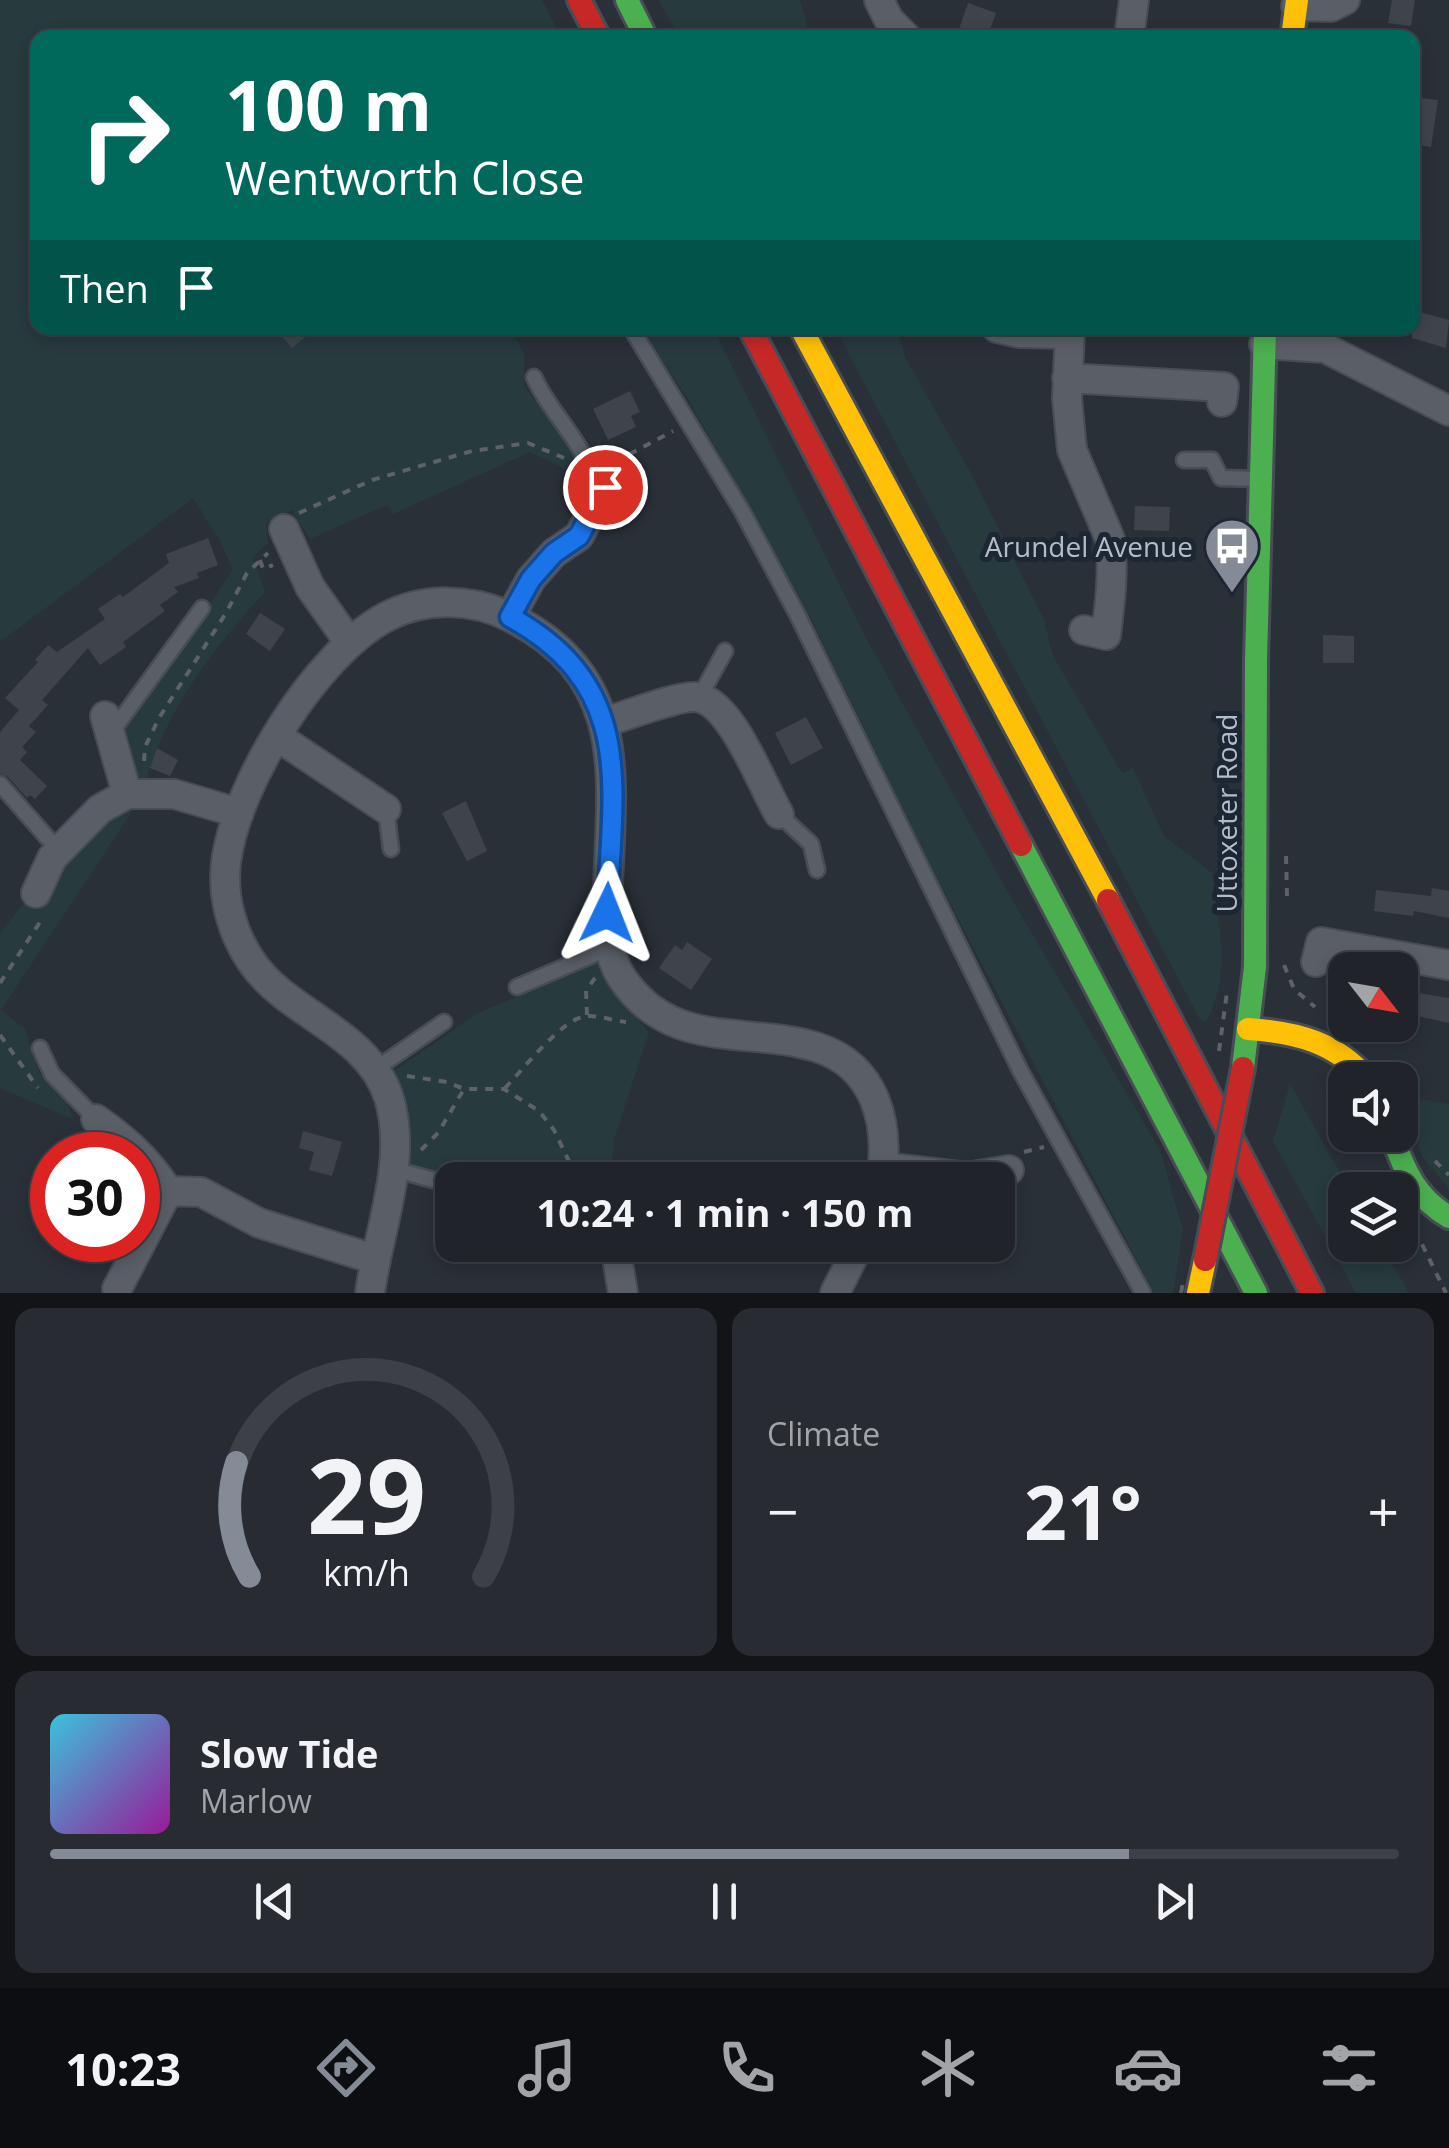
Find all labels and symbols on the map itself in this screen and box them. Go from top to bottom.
pin [563,445,648,530]
bus stop icon: Arundel Avenue [1202,516,1262,595]
place label: Arundel Avenue [985,527,1193,565]
street label: Uttoxeter Road [1207,714,1245,912]
position arrow [555,861,659,965]
north arrow [1328,952,1418,1042]
speed limit sign: 30 [30,1132,160,1262]

